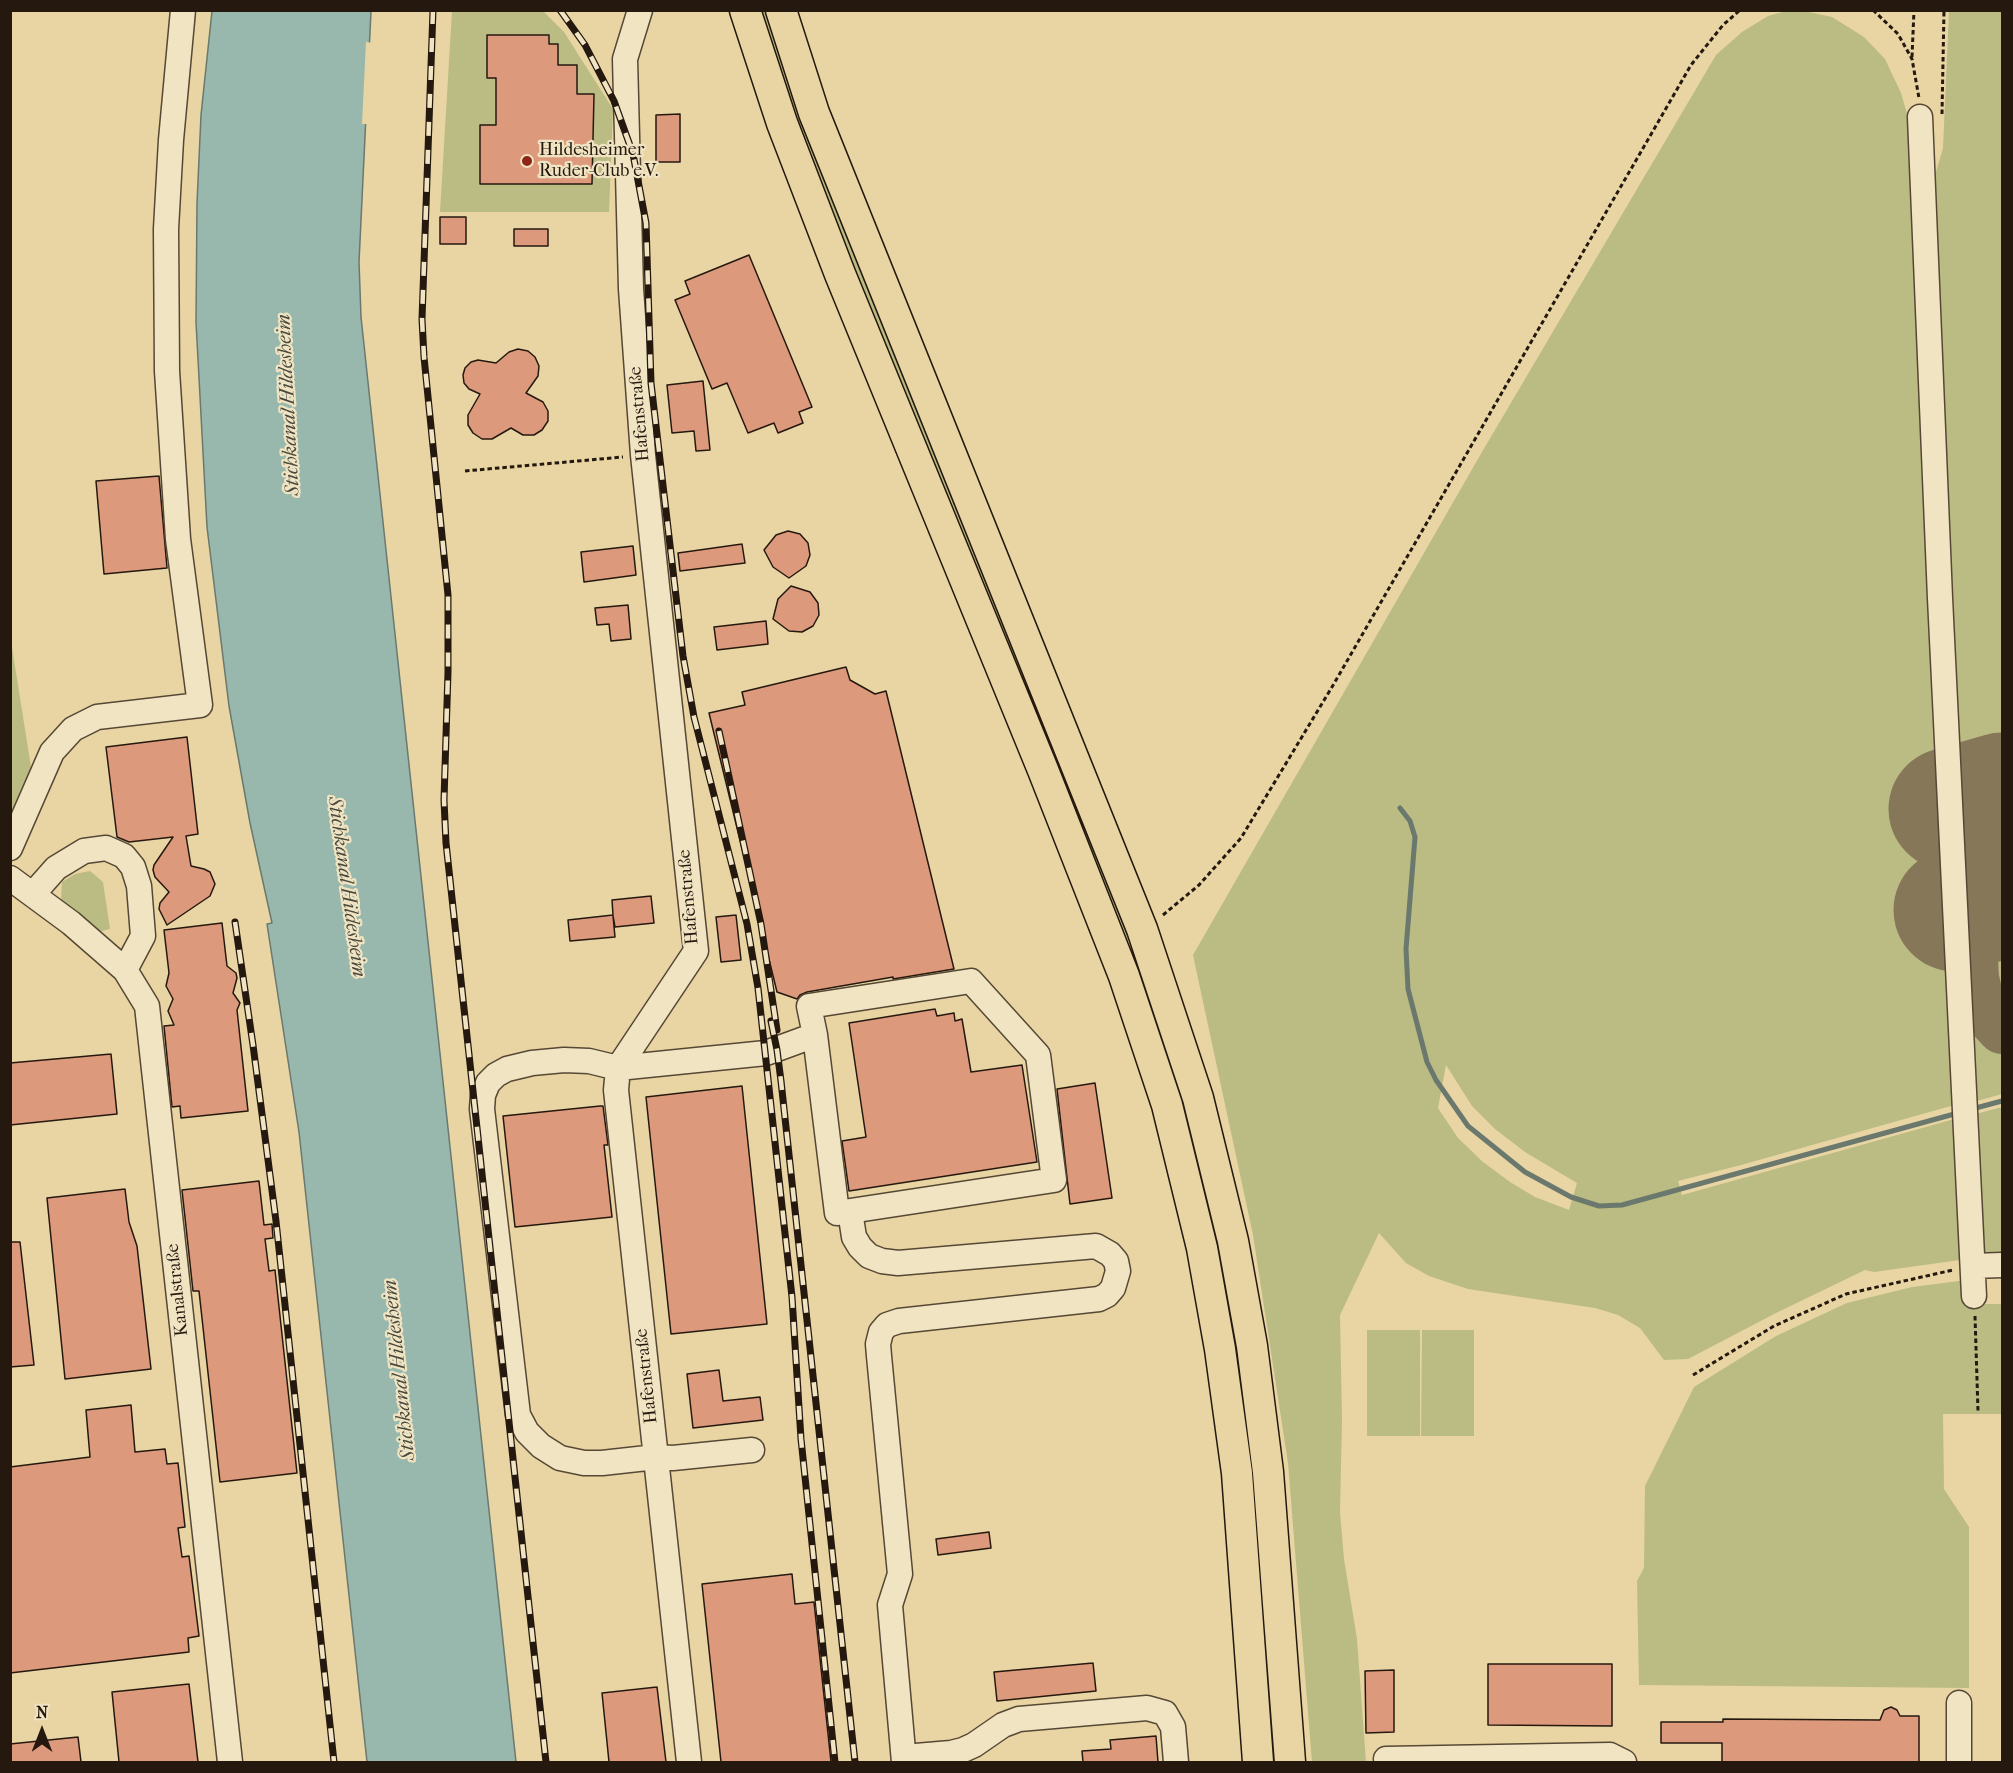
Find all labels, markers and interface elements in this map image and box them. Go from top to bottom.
place label: Hildesheimer Ruder-Club e.V. [539,140,658,182]
marker: Hildesheimer Ruder-Club e.V. [520,154,534,168]
water label: Stichkanal Hildesheim [272,314,306,496]
street label: Hafenstraße [625,366,655,462]
water label: Stichkanal Hildesheim [321,795,371,979]
street label: Hafenstraße [674,849,704,945]
street label: Kanalstraße [162,1243,194,1337]
water label: Stichkanal Hildesheim [379,1278,421,1462]
street label: Hafenstraße [631,1327,663,1425]
north arrow [12,1701,72,1761]
text: N [36,1703,48,1722]

